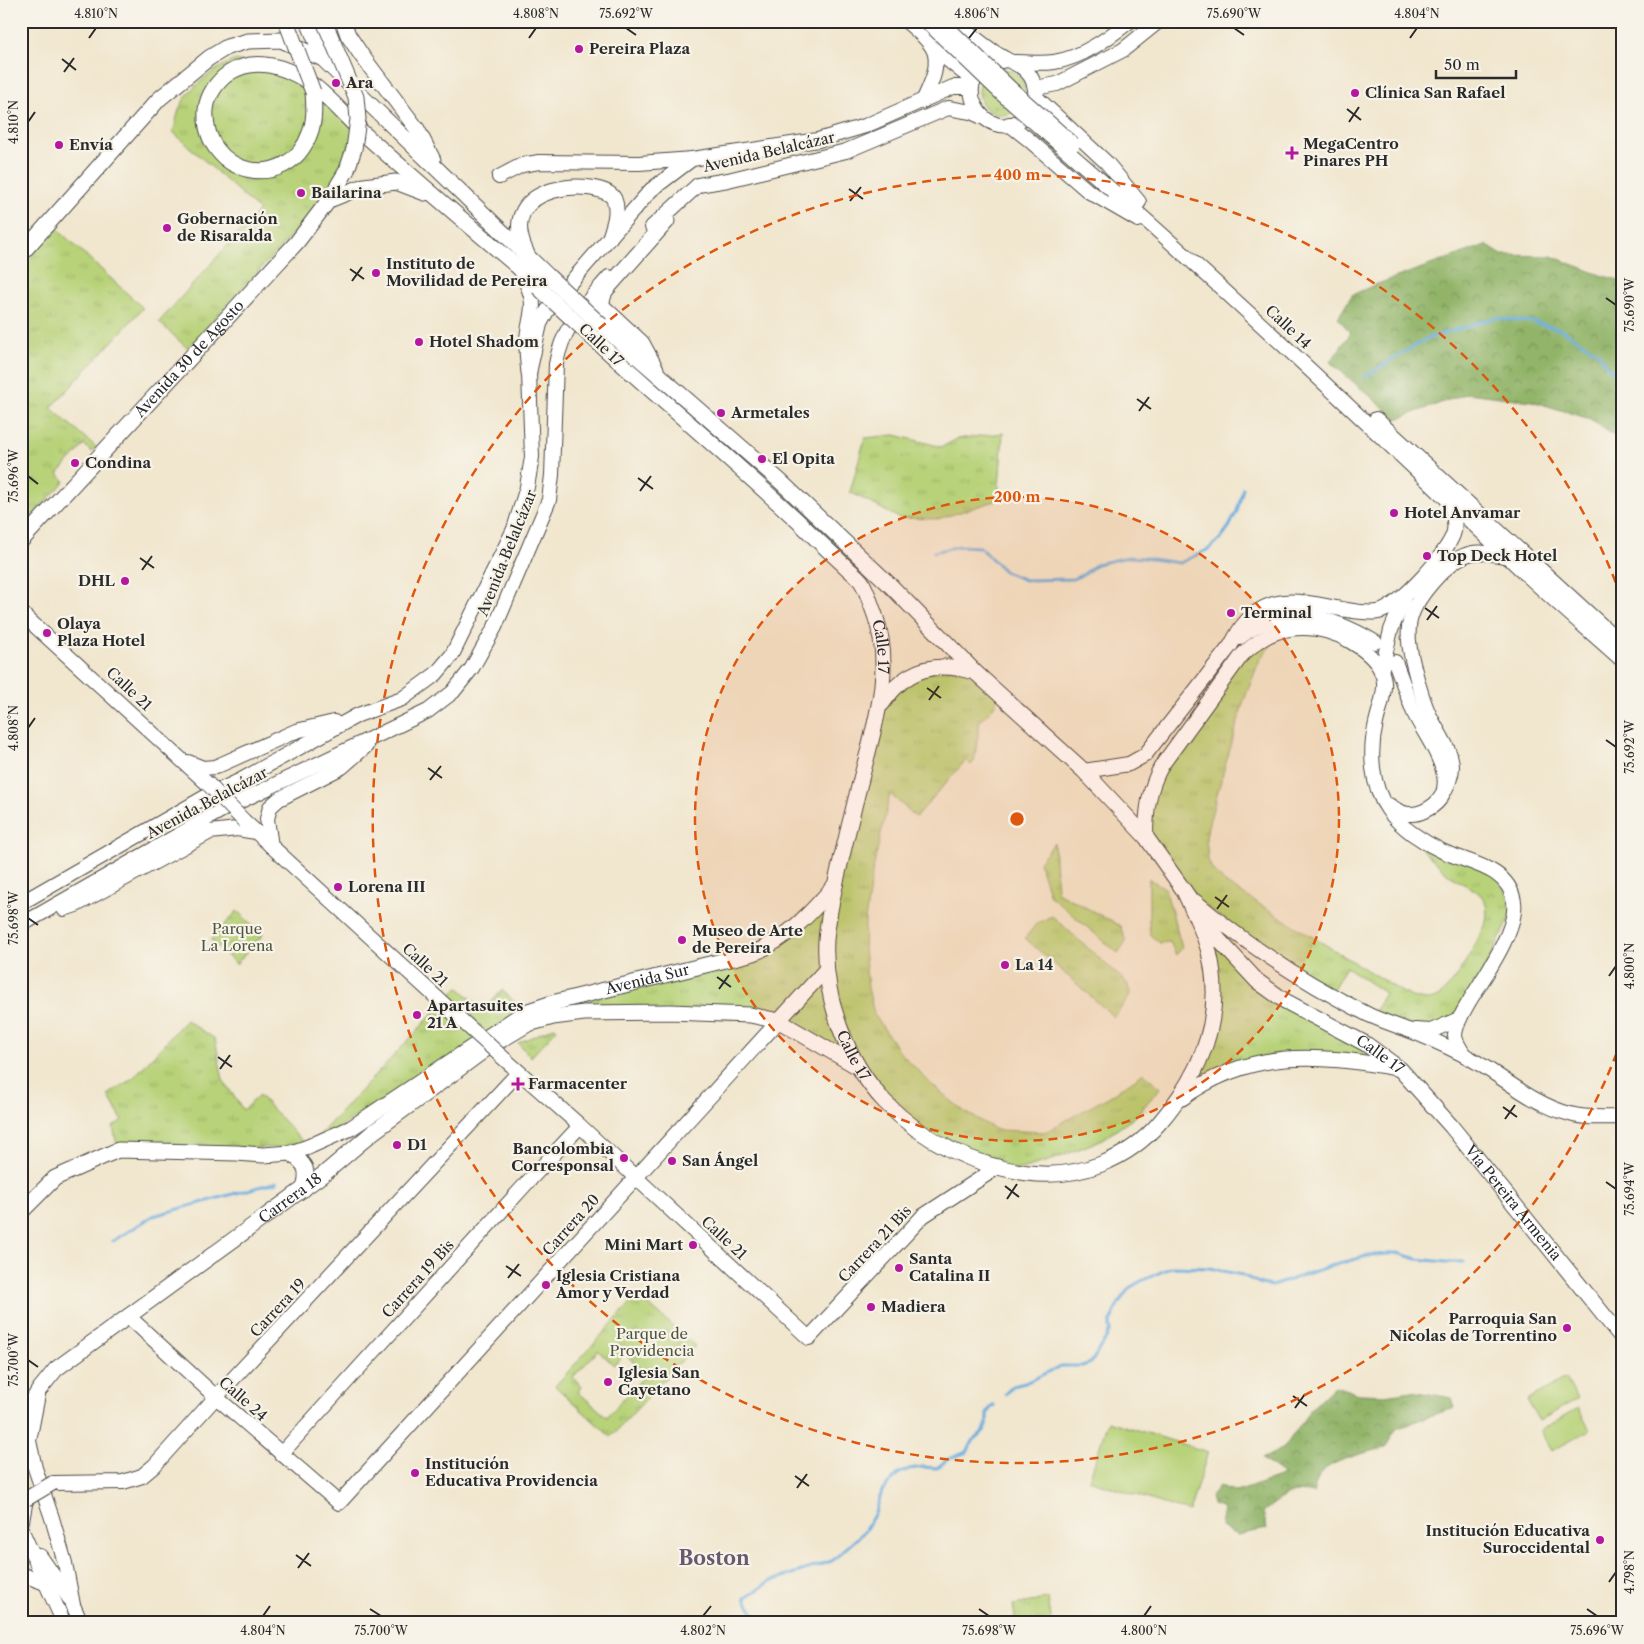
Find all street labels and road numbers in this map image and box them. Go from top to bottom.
street label: Avenida Belalcázar [700,127,837,176]
street label: Avenida 30 de Agosto [129,296,248,422]
street label: Calle 14 [1261,301,1315,353]
street label: Calle 17 [575,319,628,371]
street label: Avenida Belalcázar [472,486,541,620]
street label: Calle 17 [868,617,893,675]
street label: Calle 21 [102,663,157,715]
street label: Avenida Belalcázar [142,762,271,843]
street label: Calle 21 [398,939,453,991]
street label: Avenida Sur [602,959,692,999]
street label: Calle 17 [833,1027,875,1085]
street label: Calle 17 [1353,1031,1408,1078]
street label: Vía Pereira Armenia [1460,1140,1566,1264]
street label: Carrera 18 [255,1168,325,1227]
street label: Carrera 20 [538,1190,603,1259]
street label: Carrera 21 Bis [834,1201,915,1286]
street label: Calle 21 [697,1212,752,1264]
street label: Carrera 19 Bis [377,1236,458,1322]
street label: Carrera 19 [246,1274,310,1341]
street label: Calle 24 [215,1372,271,1425]

